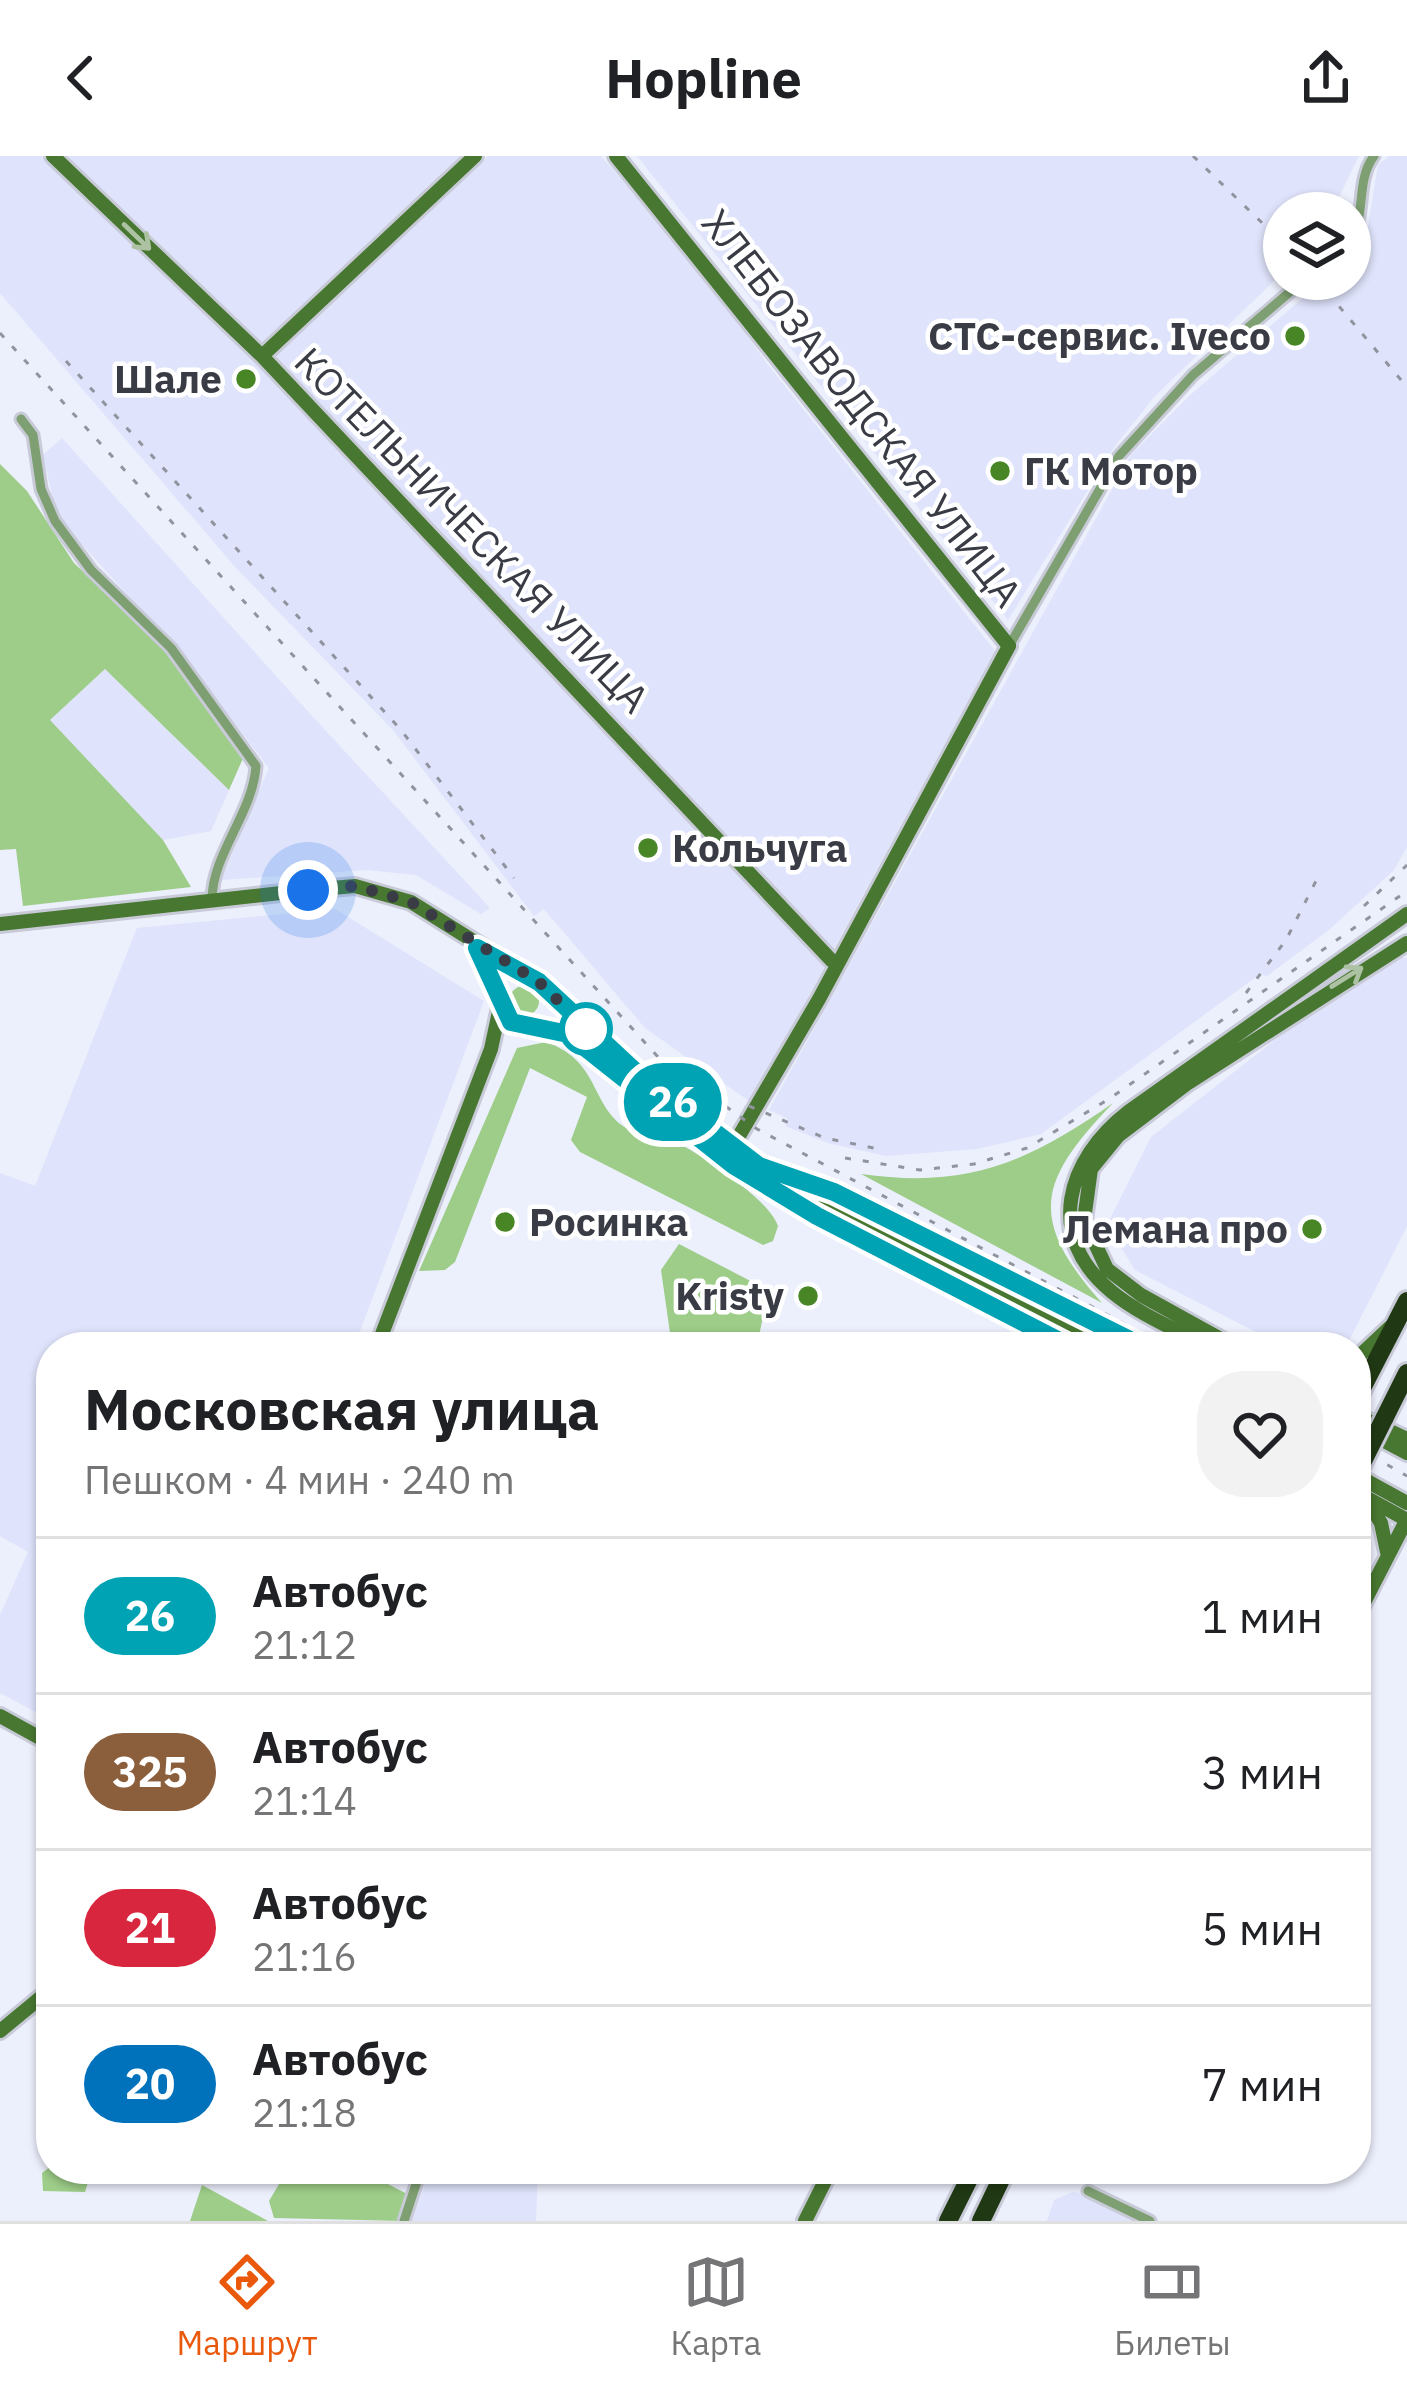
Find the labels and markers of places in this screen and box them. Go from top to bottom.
place label: СТС-сервис. Iveco [928,310,1271,361]
marker: СТС-сервис. Iveco [1282,323,1308,349]
place label: Шале [114,353,222,404]
marker: Шале [233,366,259,392]
place label: ГК Мотор [1024,445,1198,496]
marker: ГК Мотор [987,458,1013,484]
place label: Кольчуга [672,822,848,873]
marker: Кольчуга [635,835,661,861]
unlabelled marker [561,1004,611,1054]
place label: Росинка [529,1196,689,1247]
place label: Лемана про [1063,1203,1288,1254]
marker: Росинка [492,1209,518,1235]
marker: Лемана про [1299,1216,1325,1242]
place label: Kristy [675,1270,784,1321]
marker: Kristy [795,1283,821,1309]

